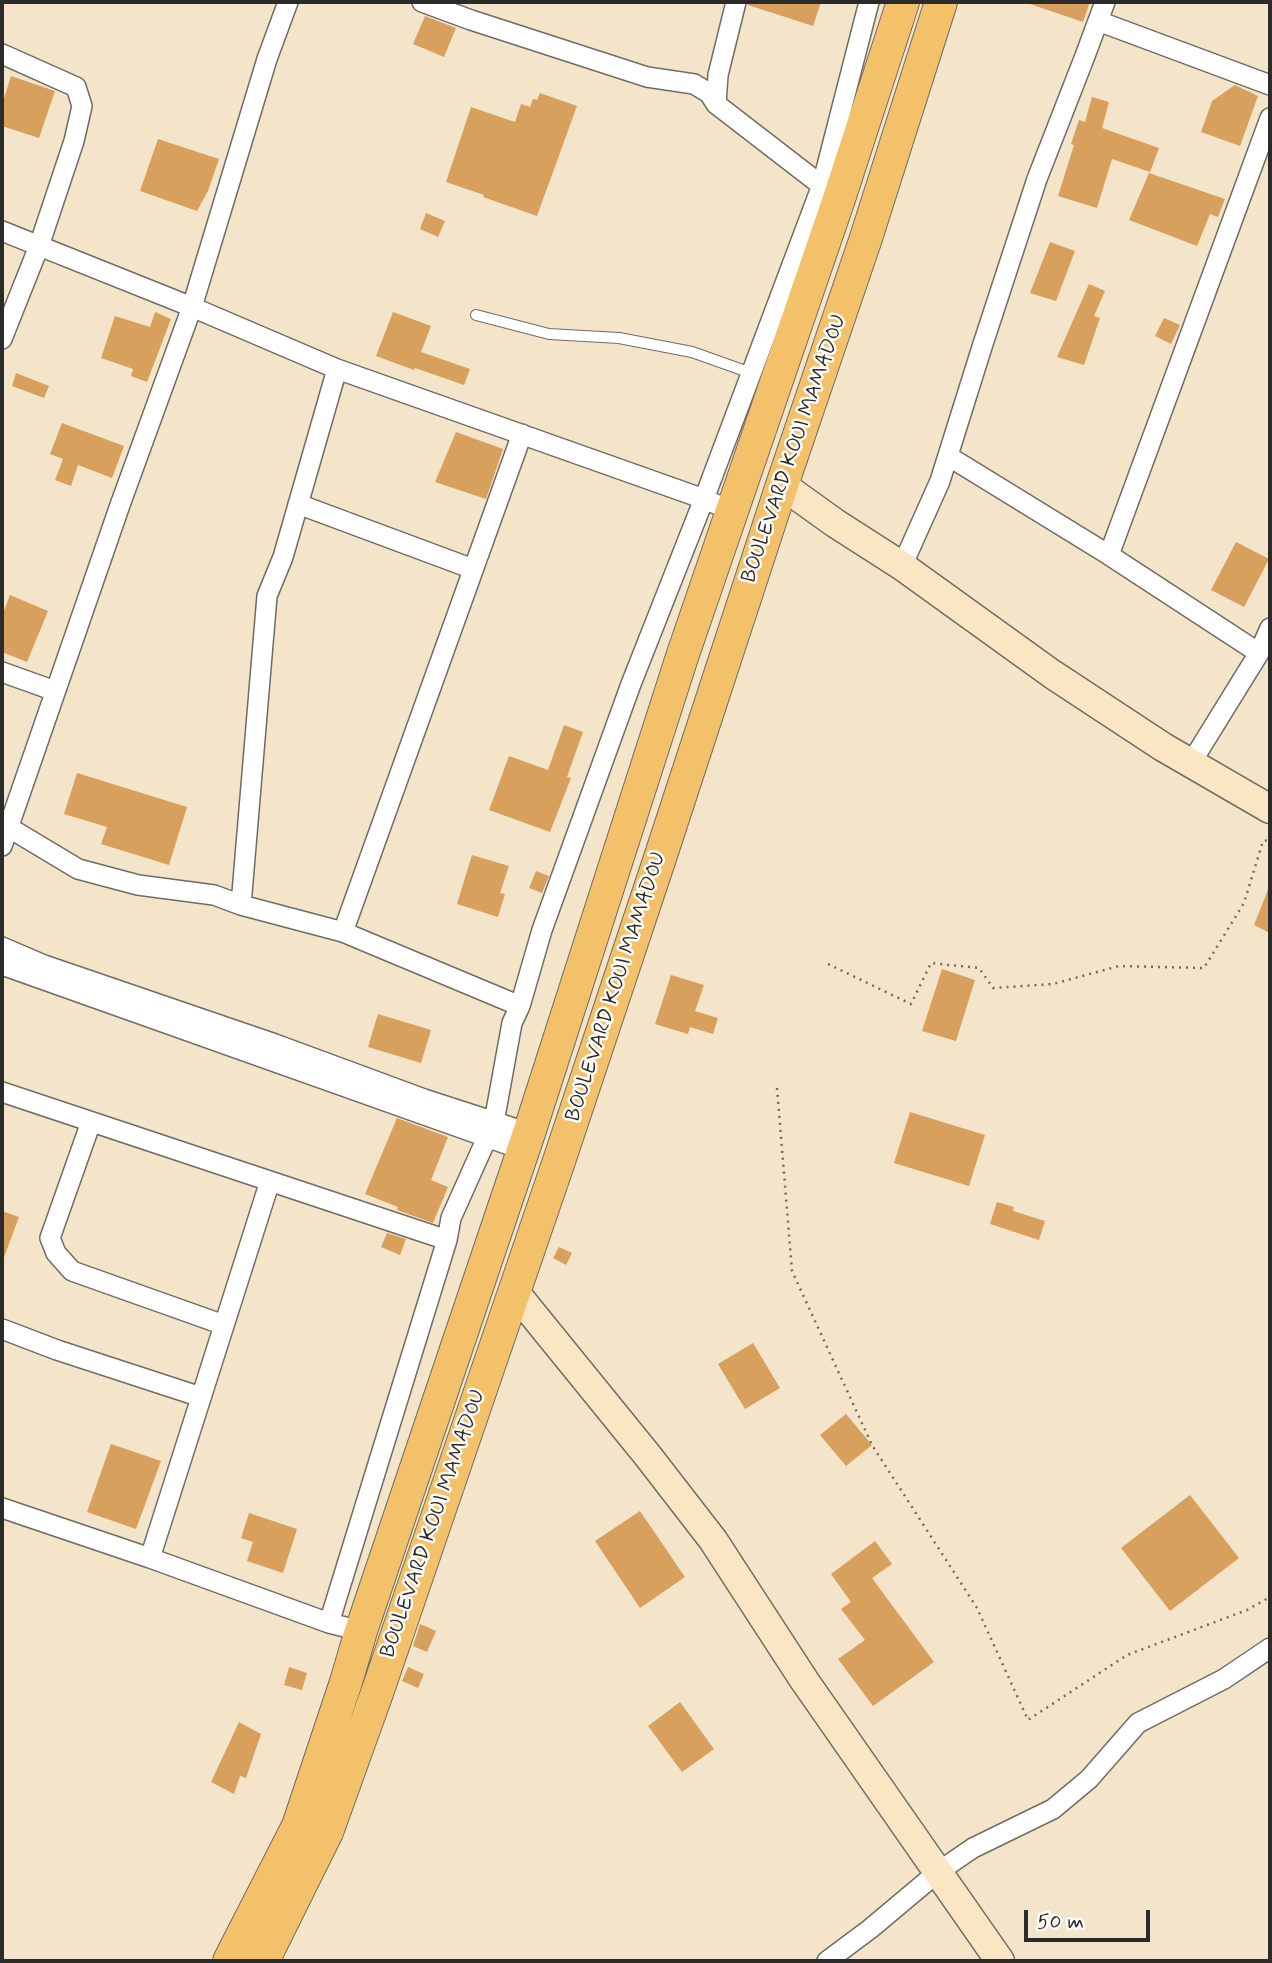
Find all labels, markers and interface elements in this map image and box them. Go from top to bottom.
street label: BOULEVARD KOUI MAMADOU [737,312,853,586]
street label: BOULEVARD KOUI MAMADOU [561,849,673,1125]
street label: BOULEVARD KOUI MAMADOU [376,1387,492,1661]
scale bar [1027,1896,1153,1940]
text: 50 m [1037,1908,1084,1936]

